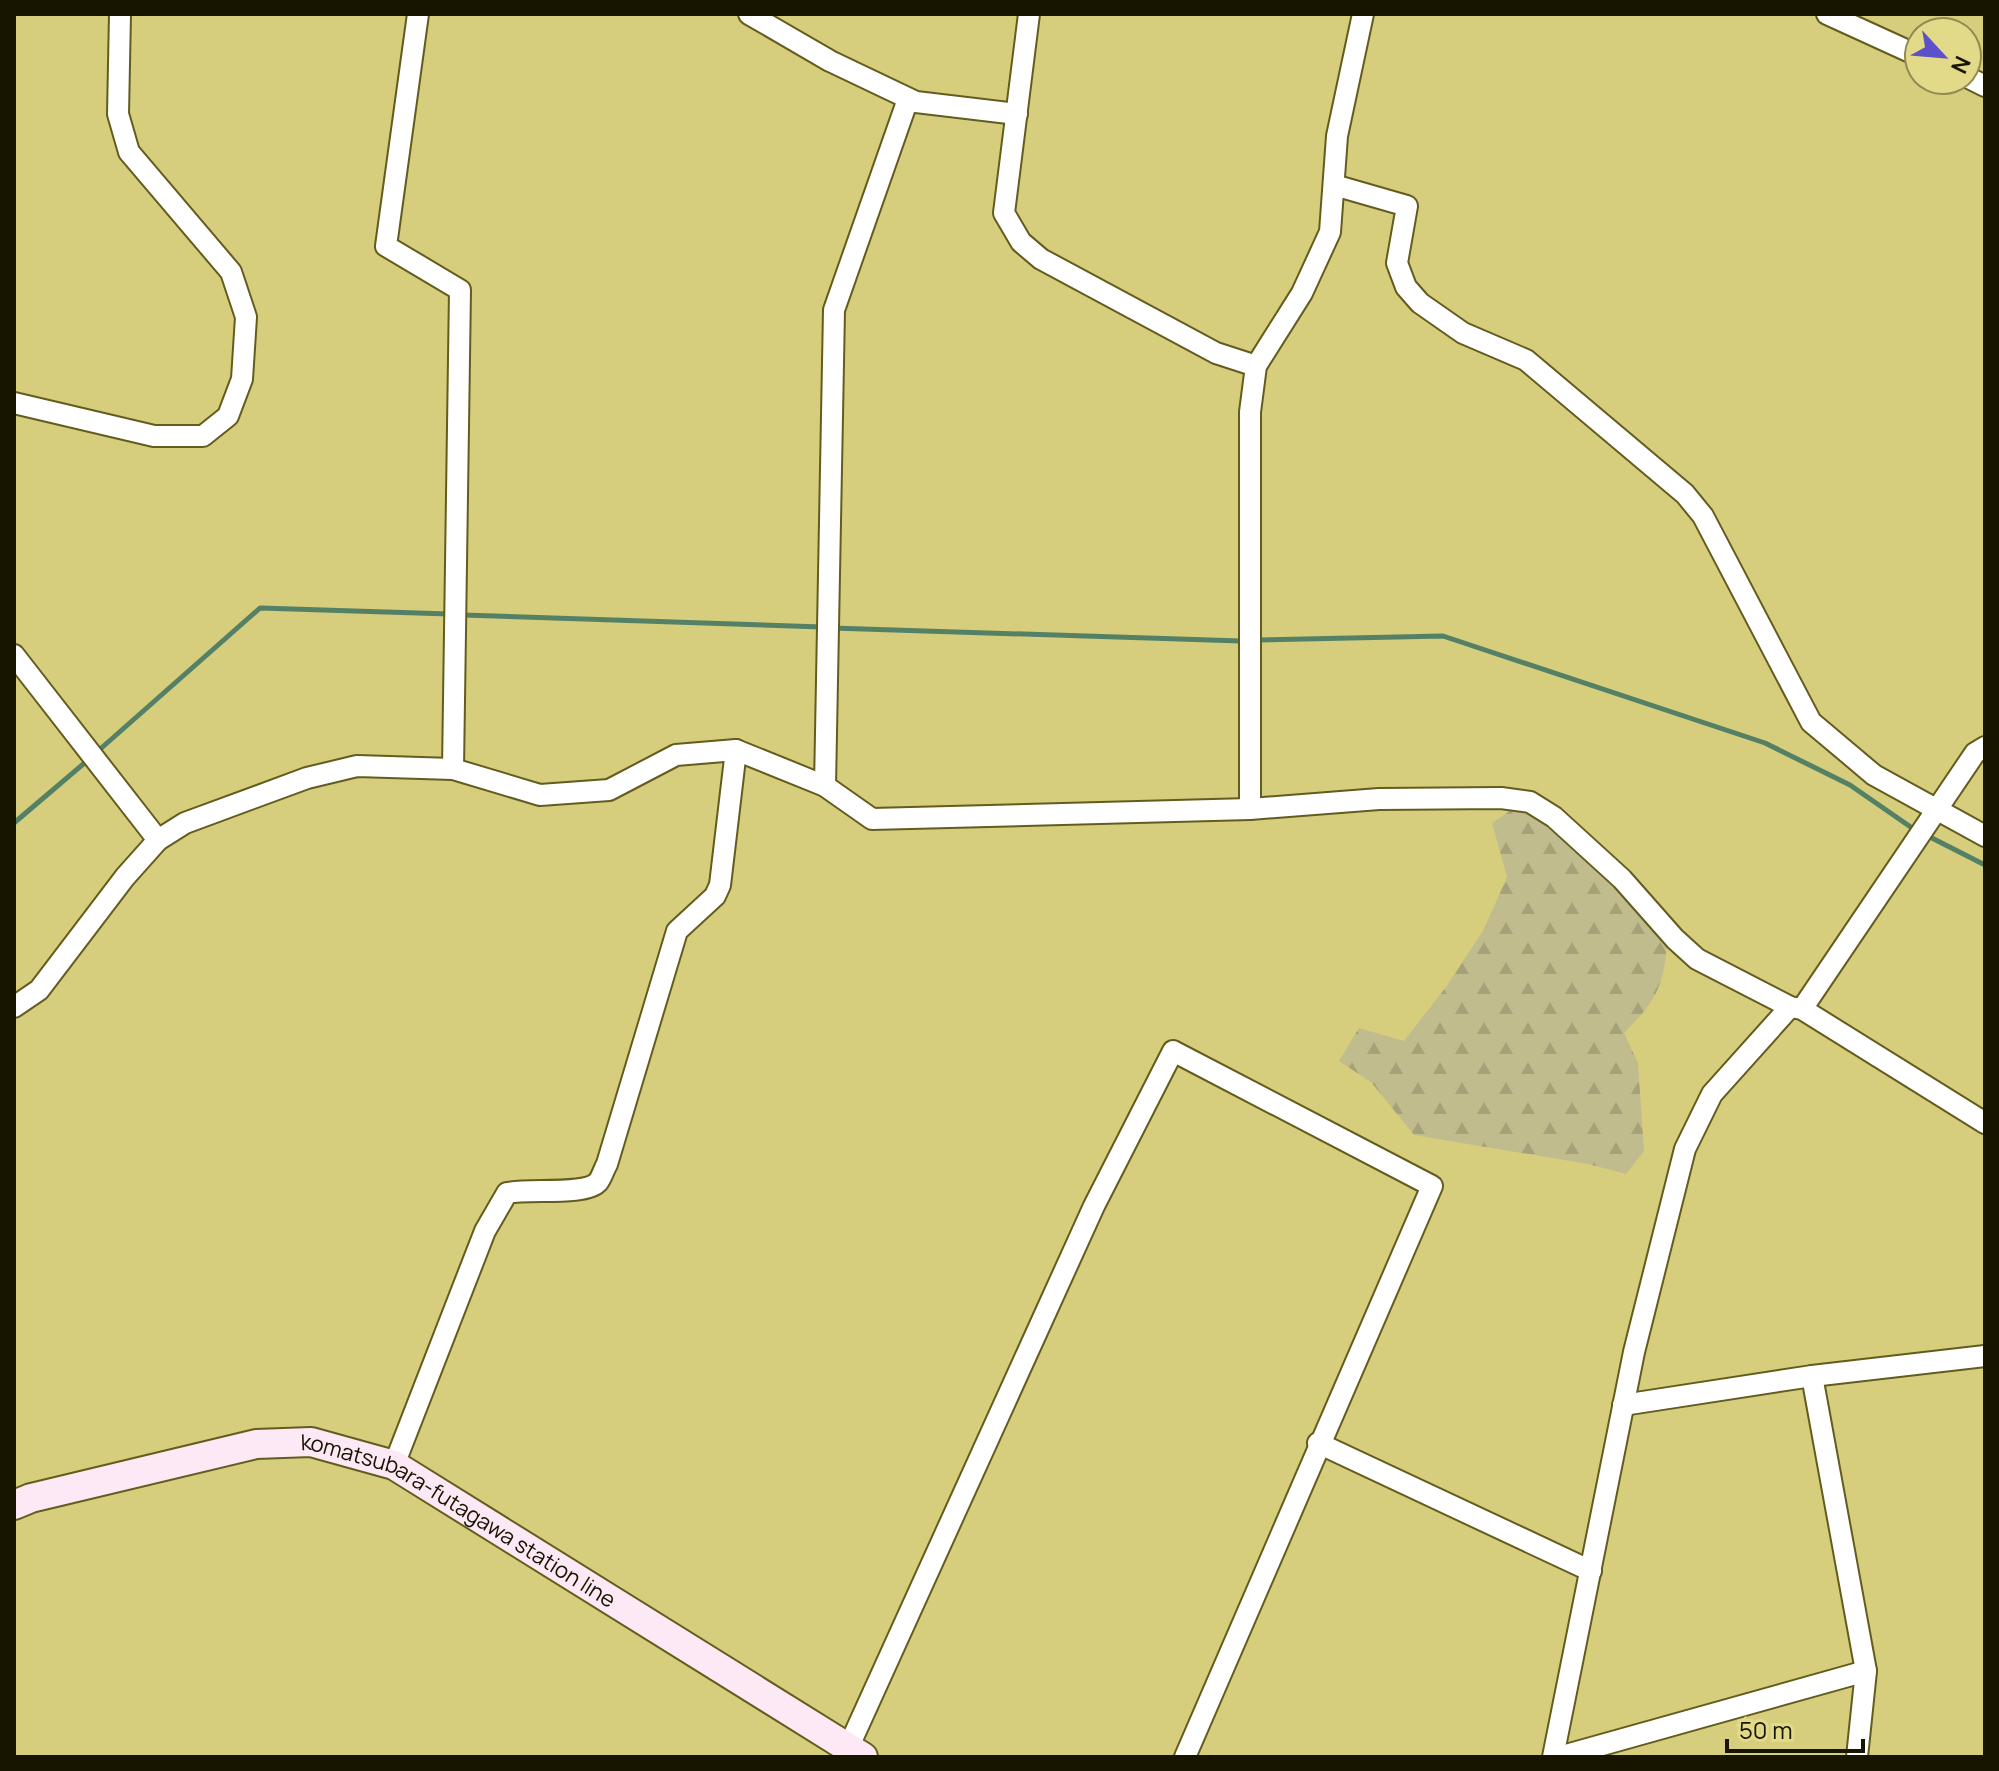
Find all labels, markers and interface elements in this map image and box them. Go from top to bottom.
north arrow [1903,16,1983,96]
text: N [1944,51,1978,78]
street label: komatsubara-futagawa station line [300,1427,622,1615]
scale bar [1727,1703,1863,1753]
text: 50 m [1739,1713,1793,1746]

